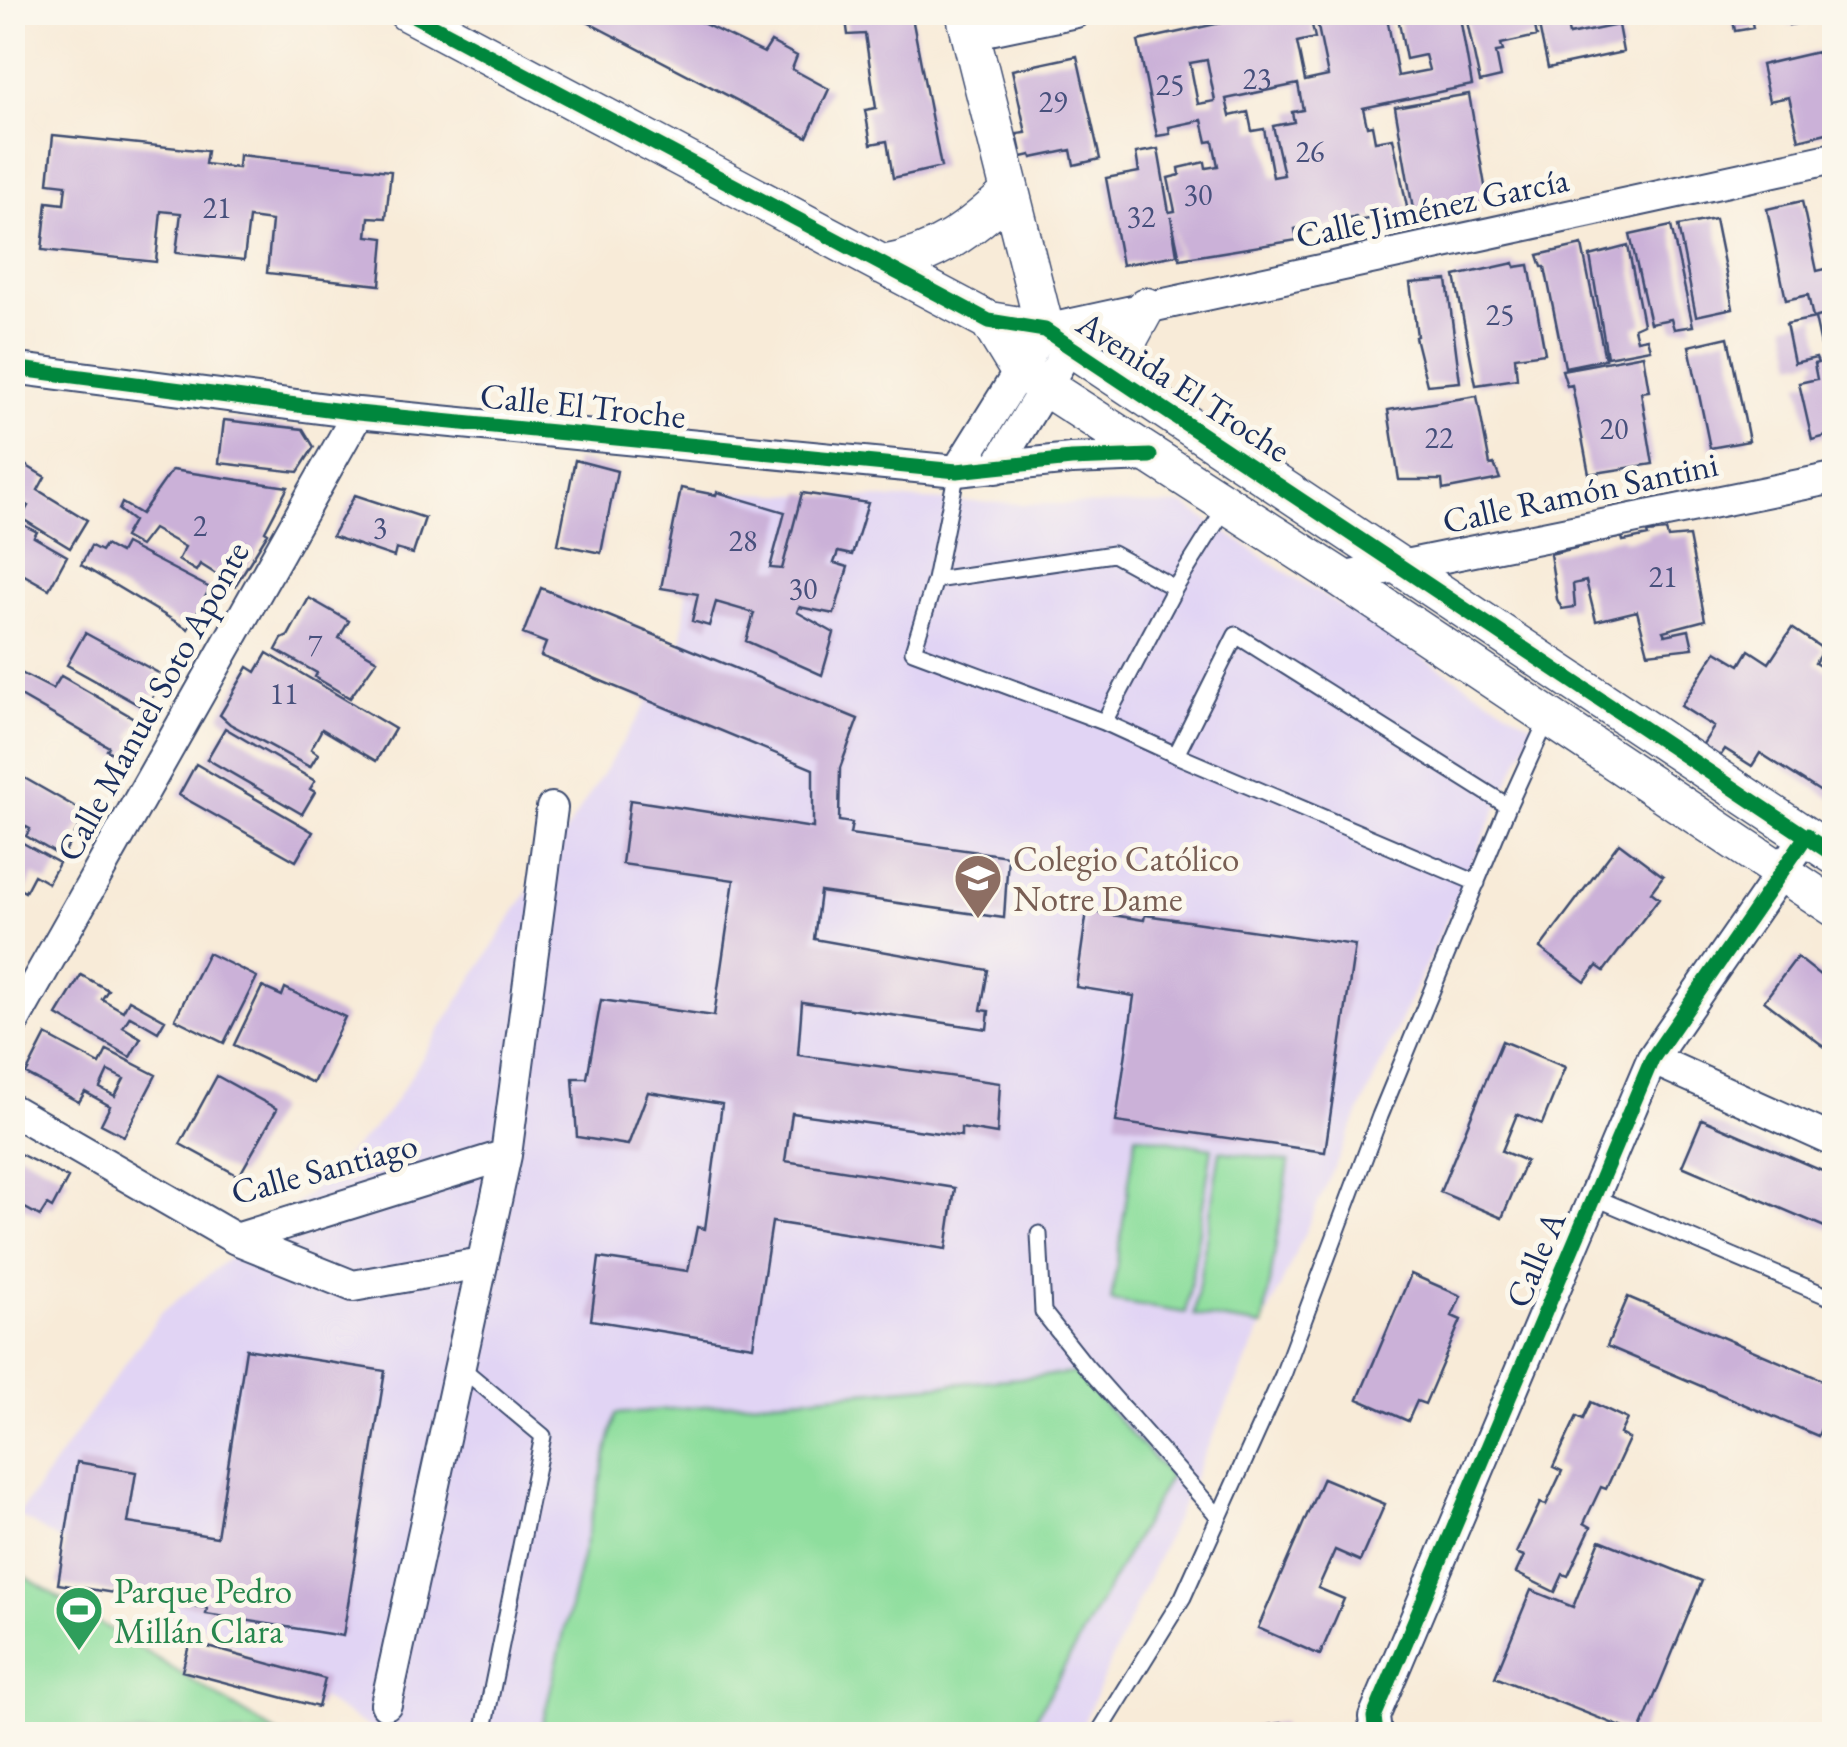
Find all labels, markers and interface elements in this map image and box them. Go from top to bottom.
house number: 23 [1243,59,1271,98]
house number: 25 [1156,65,1184,104]
house number: 29 [1039,82,1067,121]
house number: 26 [1296,132,1324,171]
street label: Calle Jiménez García [1291,156,1573,258]
house number: 30 [1184,175,1212,214]
house number: 21 [203,188,231,227]
house number: 32 [1127,197,1156,236]
house number: 25 [1486,295,1514,334]
street label: Avenida El Troche [1068,300,1299,472]
street label: Calle El Troche [478,372,688,438]
house number: 20 [1600,409,1628,448]
house number: 22 [1425,418,1454,457]
street label: Calle Ramón Santini [1438,441,1722,543]
house number: 2 [193,506,208,545]
house number: 3 [373,508,387,547]
house number: 28 [729,521,757,560]
street label: Calle Manuel Soto Aponte [45,533,259,869]
house number: 21 [1649,557,1677,596]
house number: 30 [789,569,817,608]
house number: 7 [308,625,323,664]
house number: 11 [270,674,298,713]
place label: Colegio Católico Notre Dame [1013,836,1239,921]
school or university icon: Colegio Católico Notre Dame [952,852,1004,920]
street label: Calle Santiago [226,1122,422,1214]
street label: Calle A [1495,1203,1576,1314]
place label: Parque Pedro Millán Clara [114,1568,292,1653]
sports icon: Parque Pedro Millán Clara [53,1584,105,1652]

